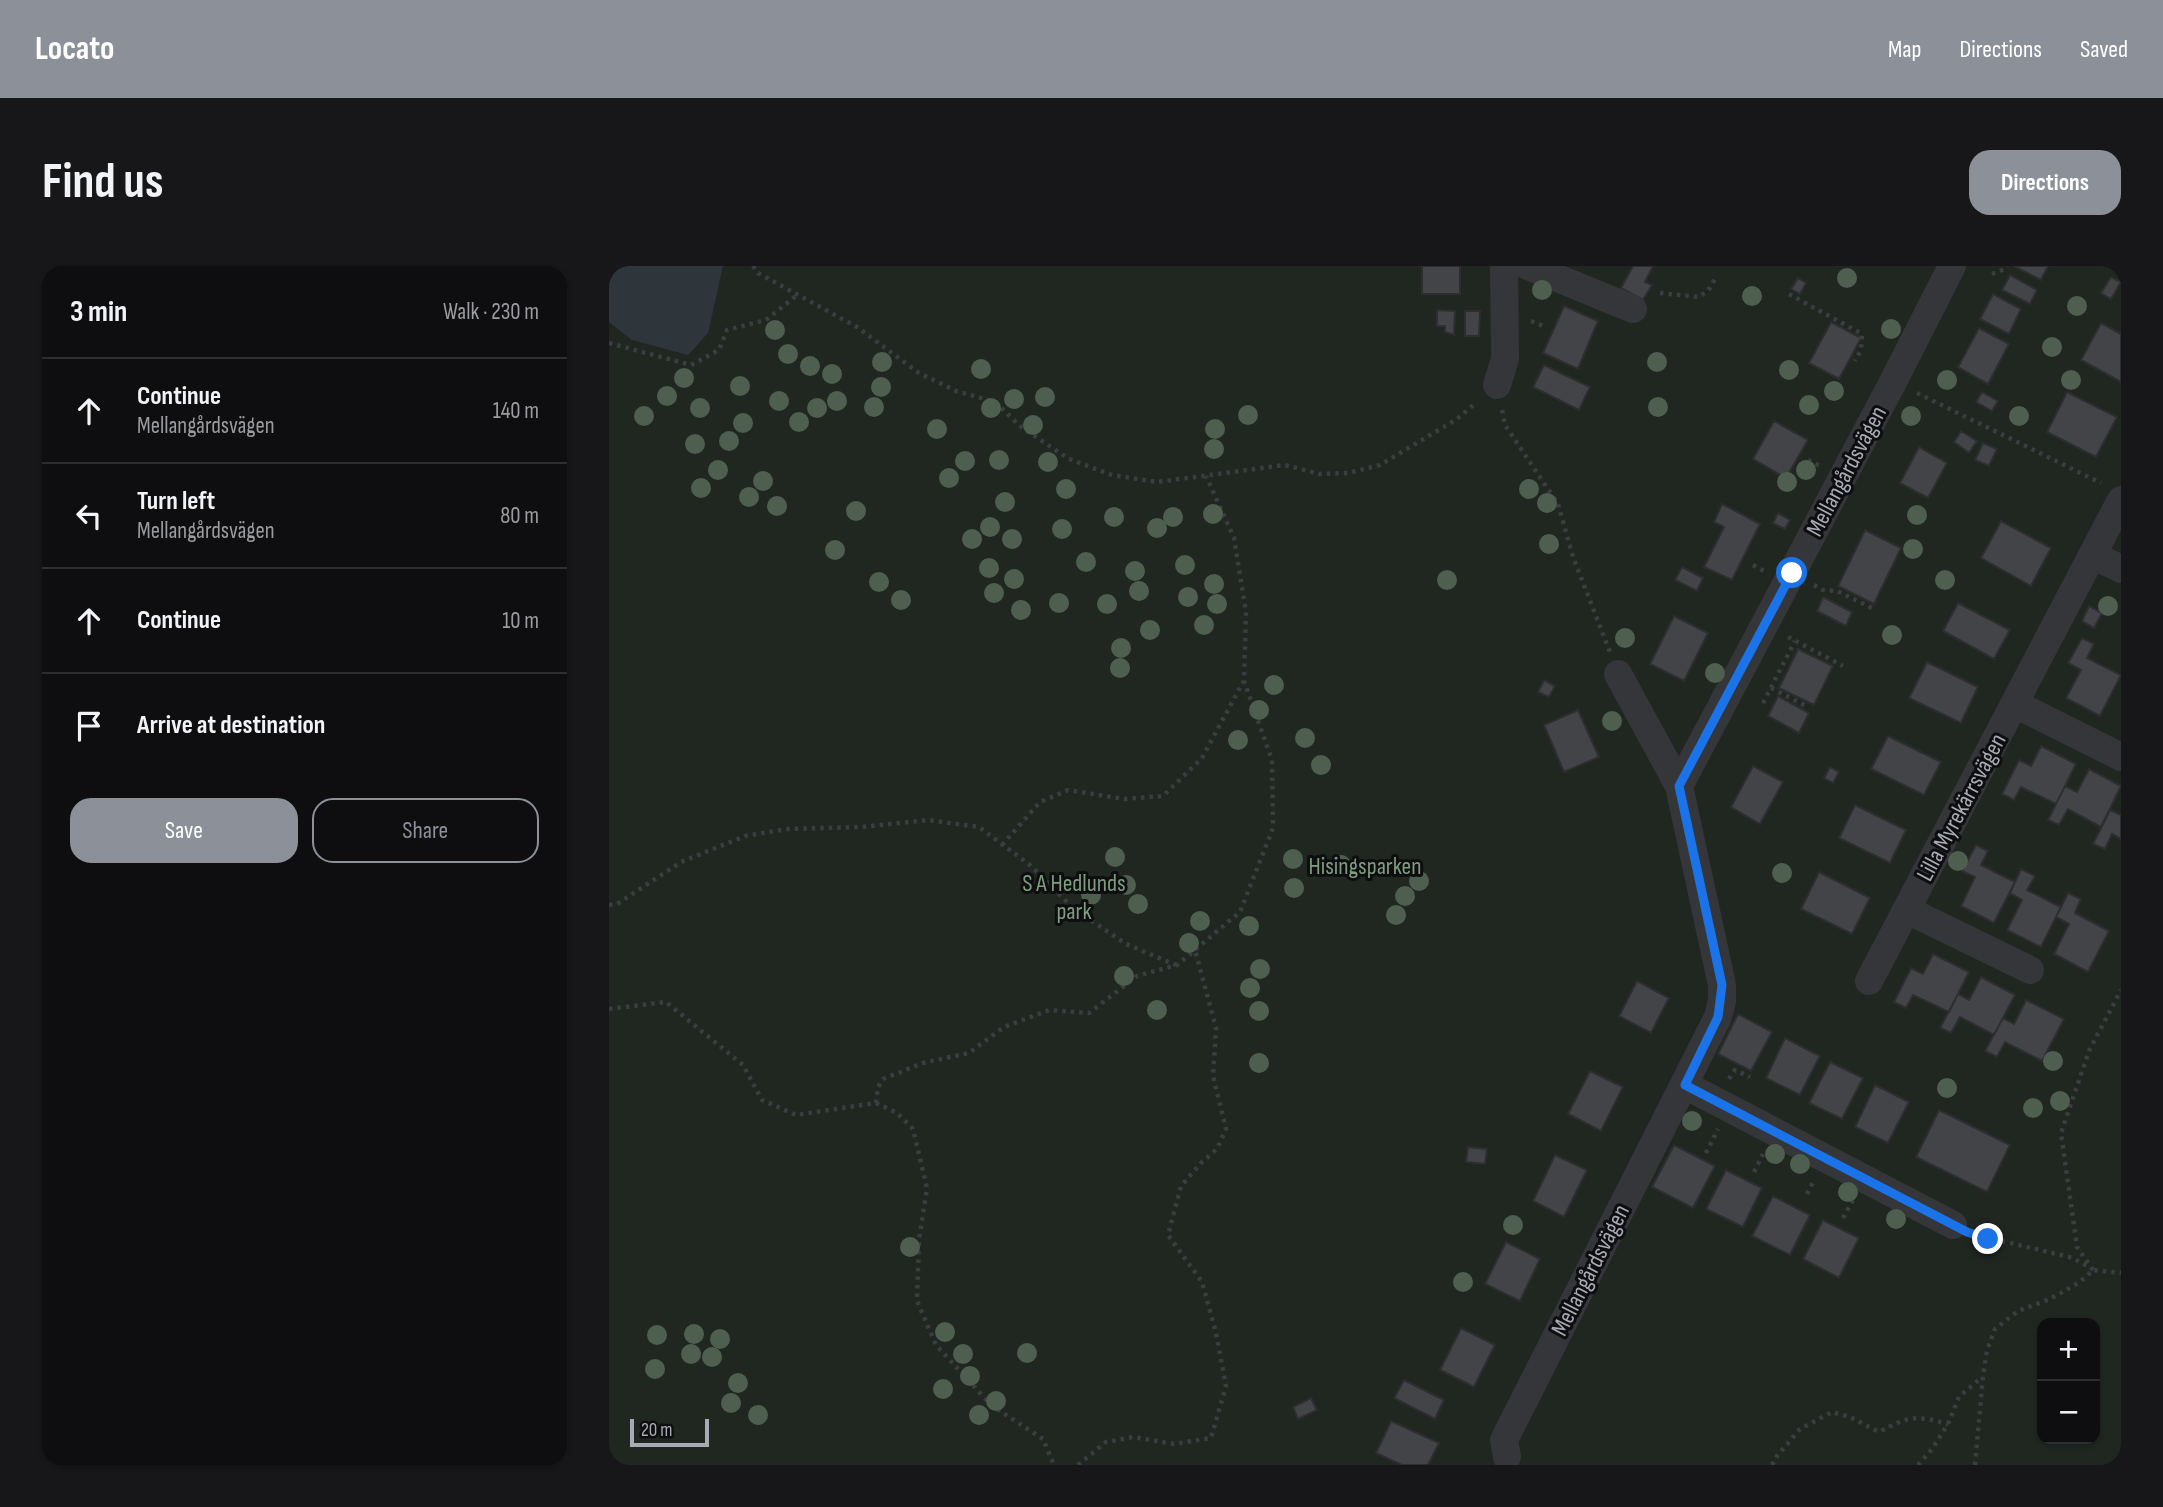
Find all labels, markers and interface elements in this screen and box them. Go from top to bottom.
text: Locato [35,29,114,69]
text: Map [1888,35,1921,64]
text: Directions [1959,35,2042,64]
text: Saved [2080,35,2128,64]
button: Directions [1969,150,2121,215]
text: Find us [42,153,164,212]
text: 3 min [70,294,127,330]
text: Walk · 230 m [443,298,539,326]
text: Continue [137,381,221,412]
icon: ahead [70,392,108,430]
text: 140 m [493,397,539,425]
street label: Mellangårdsvägen [1800,401,1893,541]
text: Mellangårdsvägen [137,412,275,440]
text: Turn left [137,486,215,517]
icon: left [70,497,108,535]
text: 80 m [500,502,539,530]
text: Mellangårdsvägen [137,517,275,545]
route start [1776,557,1807,588]
icon: ahead [70,602,108,640]
text: Continue [137,605,221,636]
text: 10 m [502,607,539,635]
icon: arrive [70,707,108,745]
text: Arrive at destination [137,710,325,741]
street label: Lilla Myrekärrsvägen [1910,728,2012,886]
button: Save [70,798,298,863]
button: Share [312,798,539,863]
park label: Hisingsparken [1309,852,1421,881]
park label: S A Hedlunds park [1022,869,1126,926]
street label: Mellangårdsvägen [1545,1200,1636,1341]
route end [1972,1223,2003,1254]
map controls [2037,1318,2100,1444]
button: + [2037,1318,2100,1381]
button: − [2037,1381,2100,1444]
scale bar [630,1416,709,1448]
text: 20 m [641,1419,673,1442]

